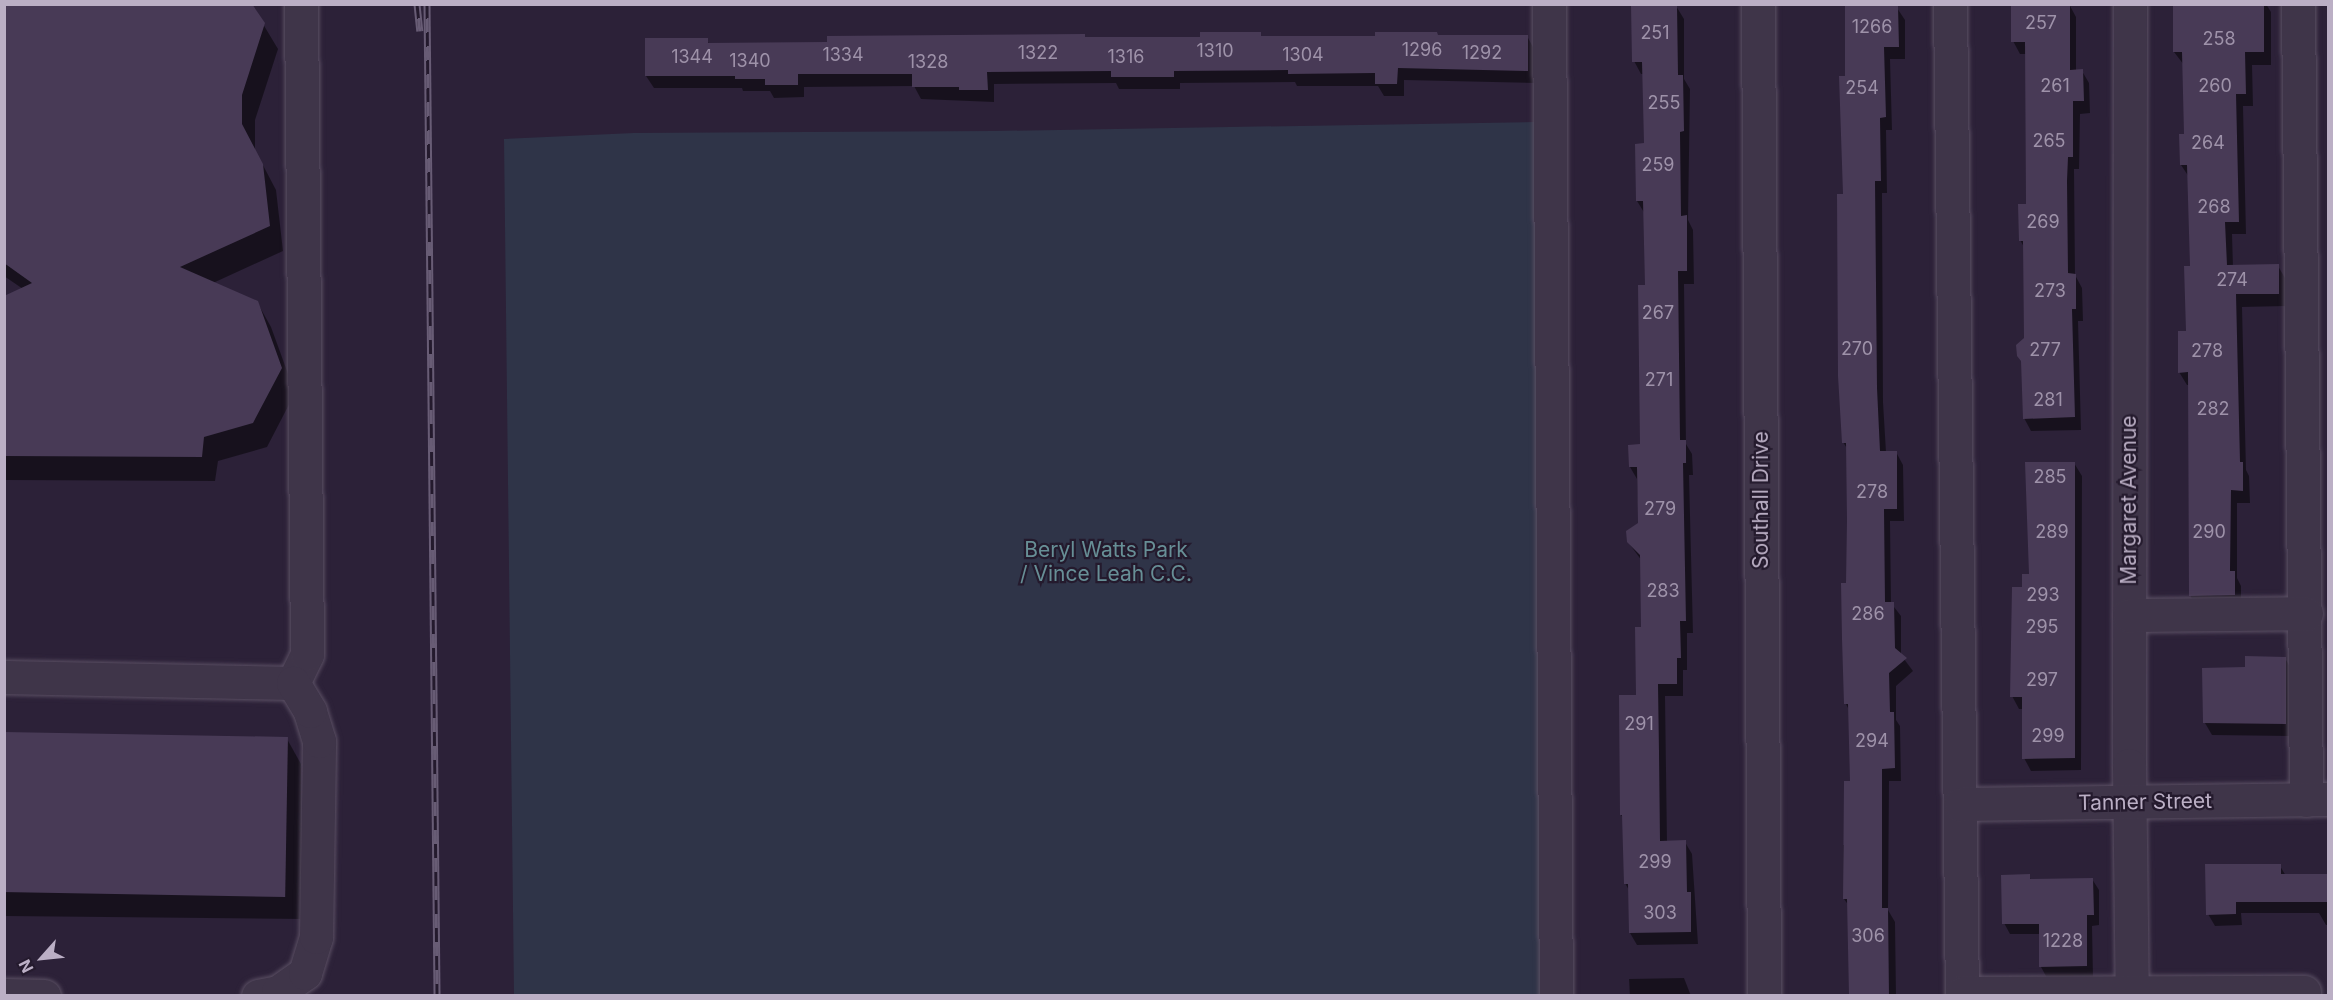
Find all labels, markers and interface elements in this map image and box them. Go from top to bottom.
house number: 257 [2025,12,2057,34]
house number: 1266 [1852,16,1892,38]
house number: 251 [1640,22,1670,44]
house number: 258 [2202,28,2236,50]
house number: 1296 [1402,39,1442,61]
house number: 1310 [1196,40,1234,62]
house number: 1322 [1018,42,1058,64]
house number: 1292 [1462,42,1502,64]
house number: 1334 [822,44,864,66]
house number: 1304 [1282,44,1324,66]
house number: 1344 [671,46,713,68]
house number: 1316 [1108,46,1144,68]
house number: 1340 [729,50,771,72]
house number: 1328 [908,51,948,73]
house number: 261 [2040,75,2070,97]
house number: 260 [2198,75,2232,97]
house number: 254 [1845,77,1879,99]
house number: 255 [1648,92,1680,114]
house number: 265 [2032,130,2066,152]
house number: 264 [2191,132,2225,154]
house number: 259 [1641,154,1675,176]
house number: 268 [2197,196,2231,218]
house number: 269 [2026,211,2060,233]
house number: 274 [2216,269,2248,291]
house number: 273 [2034,280,2066,302]
house number: 267 [1642,302,1674,324]
house number: 270 [1841,338,1873,360]
house number: 277 [2029,339,2061,361]
house number: 278 [2191,340,2223,362]
house number: 271 [1645,369,1673,391]
house number: 281 [2033,389,2063,411]
house number: 282 [2196,398,2230,420]
street label: Margaret Avenue [2116,415,2142,585]
street label: Southall Drive [1748,431,1774,569]
house number: 285 [2033,466,2067,488]
house number: 278 [1856,481,1888,503]
house number: 279 [1644,498,1676,520]
house number: 289 [2035,521,2069,543]
house number: 290 [2192,521,2226,543]
park label: Beryl Watts Park / Vince Leah C.C. [1020,537,1192,587]
house number: 283 [1646,580,1680,602]
house number: 293 [2026,584,2060,606]
house number: 286 [1851,603,1885,625]
house number: 295 [2025,616,2059,638]
house number: 297 [2026,669,2058,691]
house number: 291 [1624,713,1654,735]
house number: 299 [2031,725,2065,747]
house number: 294 [1855,730,1889,752]
street label: Tanner Street [2078,788,2212,816]
house number: 299 [1638,851,1672,873]
house number: 303 [1643,902,1677,924]
house number: 306 [1851,925,1885,947]
north arrow [12,928,72,988]
house number: 1228 [2043,930,2083,952]
text: N [14,956,38,976]

